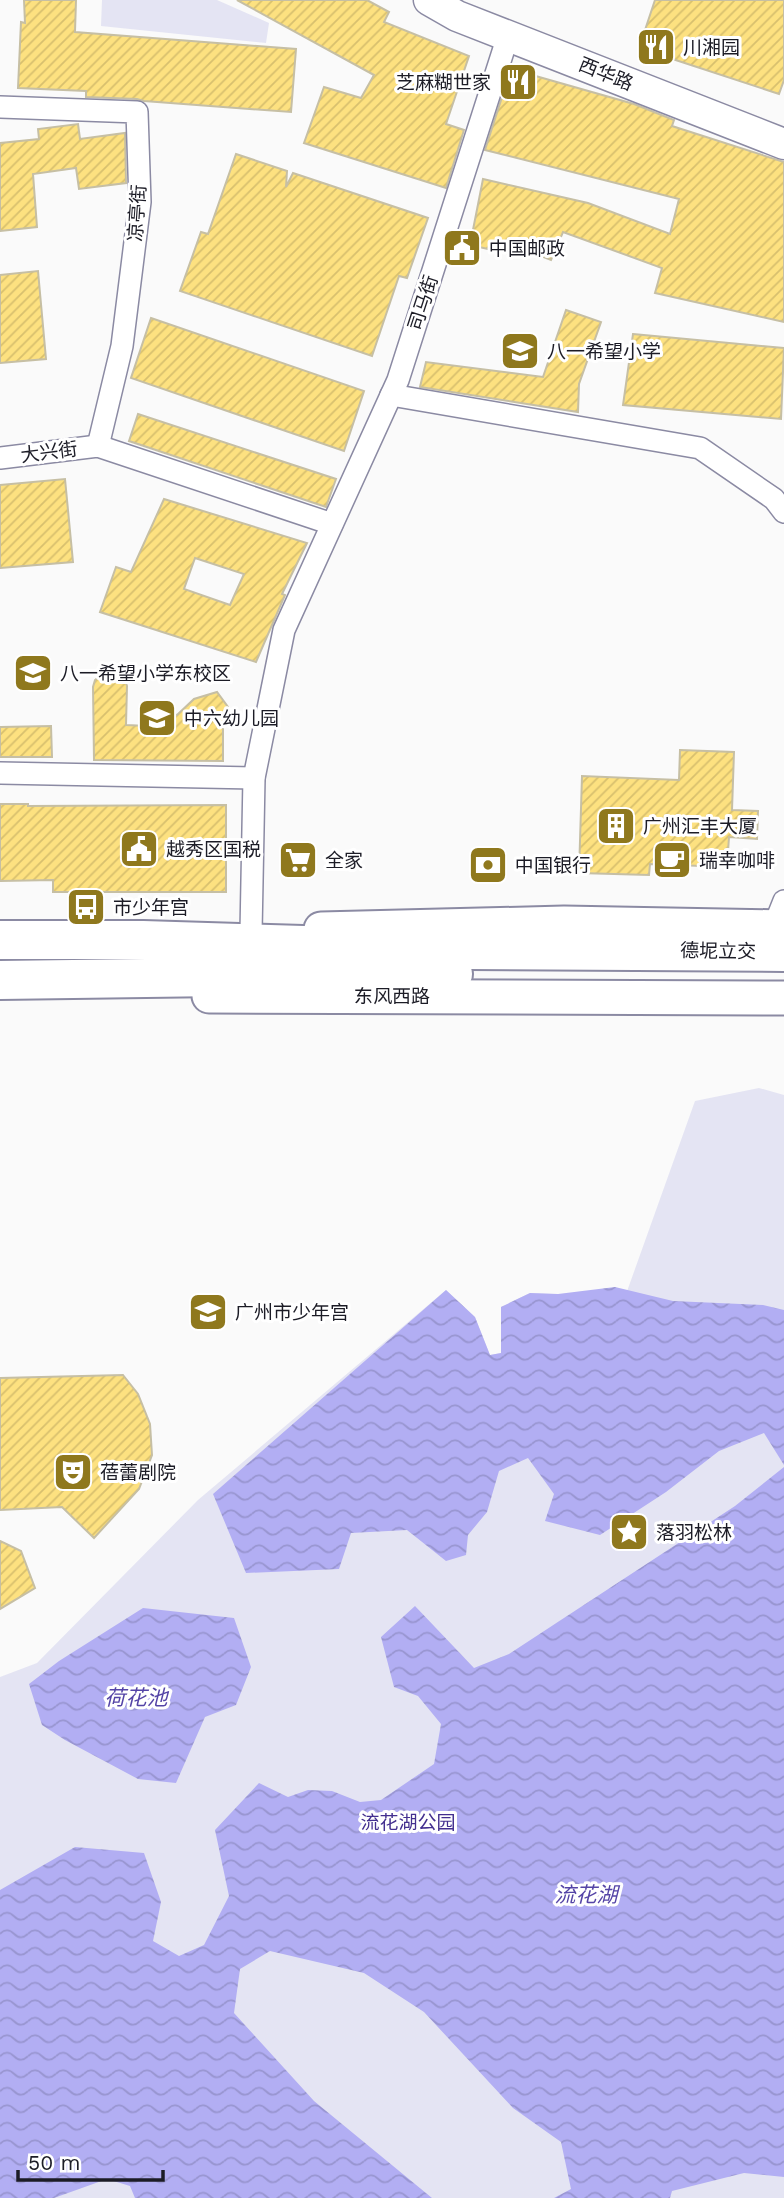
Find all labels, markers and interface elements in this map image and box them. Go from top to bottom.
restaurant icon: 川湘园 [635,26,677,68]
place label: 川湘园 [683,36,740,59]
street label: 西华路 [575,53,637,95]
restaurant icon: 芝麻糊世家 [497,61,539,103]
place label: 芝麻糊世家 [396,71,491,94]
street label: 凉亭街 [124,184,150,242]
public building icon: 中国邮政 [441,227,483,269]
place label: 中国邮政 [489,237,565,260]
street label: 司马街 [403,272,443,334]
school or university icon: 八一希望小学 [499,330,541,372]
place label: 八一希望小学 [547,340,661,363]
street label: 大兴街 [19,437,79,467]
school or university icon: 八一希望小学东校区 [12,652,54,694]
place label: 八一希望小学东校区 [60,662,231,685]
school or university icon: 中六幼儿园 [136,697,178,739]
place label: 中六幼儿园 [184,707,279,730]
building icon: 广州汇丰大厦 [595,805,637,847]
place label: 广州汇丰大厦 [643,815,757,838]
public building icon: 越秀区国税 [118,828,160,870]
place label: 越秀区国税 [166,838,261,861]
supermarket icon: 全家 [277,839,319,881]
cafe icon: 瑞幸咖啡 [651,839,693,881]
bank icon: 中国银行 [467,844,509,886]
place label: 全家 [325,849,363,872]
place label: 瑞幸咖啡 [699,849,775,872]
place label: 中国银行 [515,854,591,877]
bus stop icon: 市少年宫 [65,886,107,928]
place label: 市少年宫 [113,896,189,919]
street label: 德坭立交 [680,939,756,963]
street label: 东风西路 [354,985,430,1008]
school or university icon: 广州市少年宫 [187,1291,229,1333]
place label: 广州市少年宫 [235,1301,349,1324]
theatre icon: 蓓蕾剧院 [52,1451,94,1493]
place label: 蓓蕾剧院 [100,1461,176,1484]
place icon: 落羽松林 [608,1511,650,1553]
place label: 落羽松林 [656,1521,732,1544]
water label: 荷花池 [105,1685,169,1710]
park label: 流花湖公园 [360,1811,456,1834]
water label: 流花湖 [555,1882,620,1907]
scale bar [18,2138,163,2182]
text: 50 m [28,2150,80,2175]

